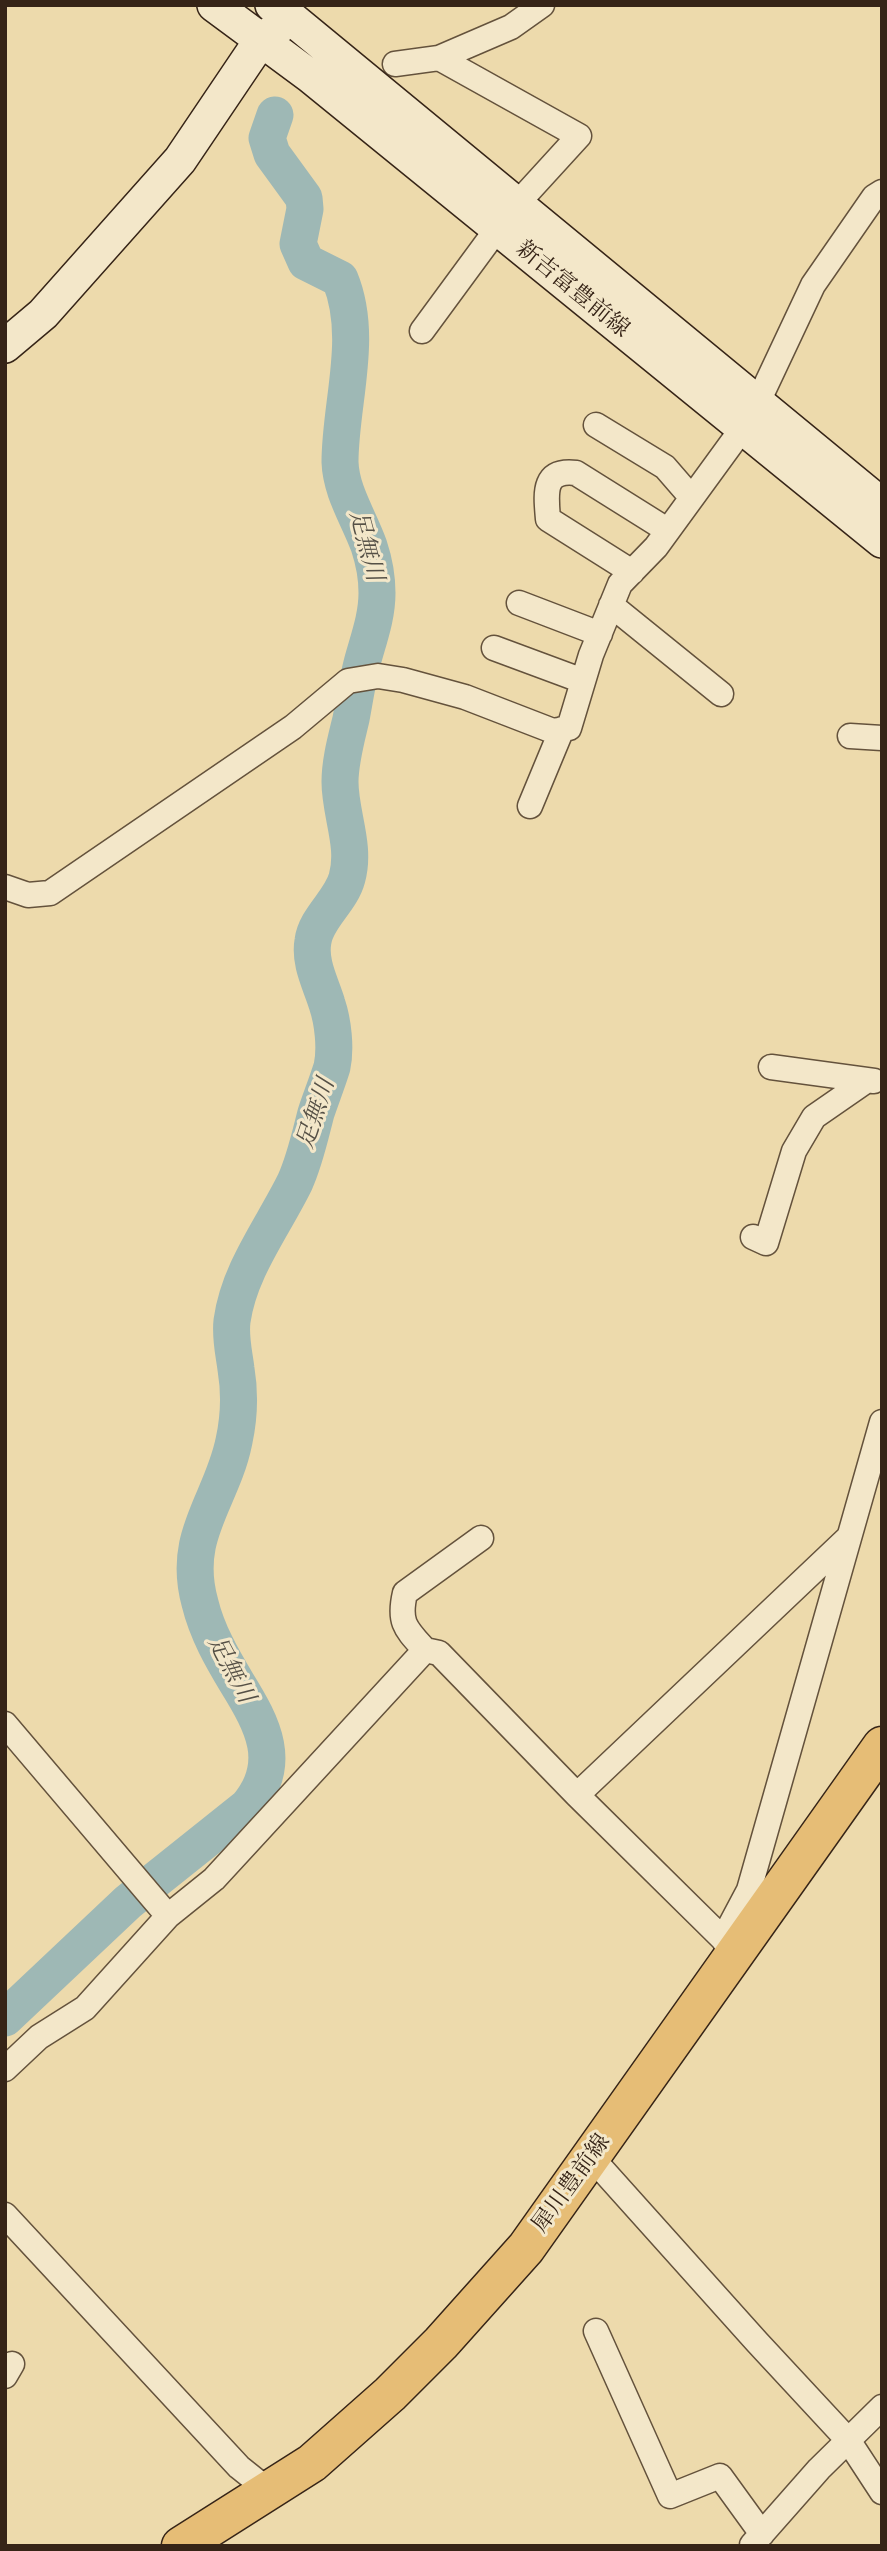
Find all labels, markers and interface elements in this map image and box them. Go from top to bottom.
street label: 新吉富豊前線 [510,236,634,344]
water label: 足無川 [342,507,388,585]
water label: 足無川 [292,1075,342,1153]
water label: 足無川 [200,1631,260,1709]
street label: 犀川豊前線 [527,2129,617,2239]

